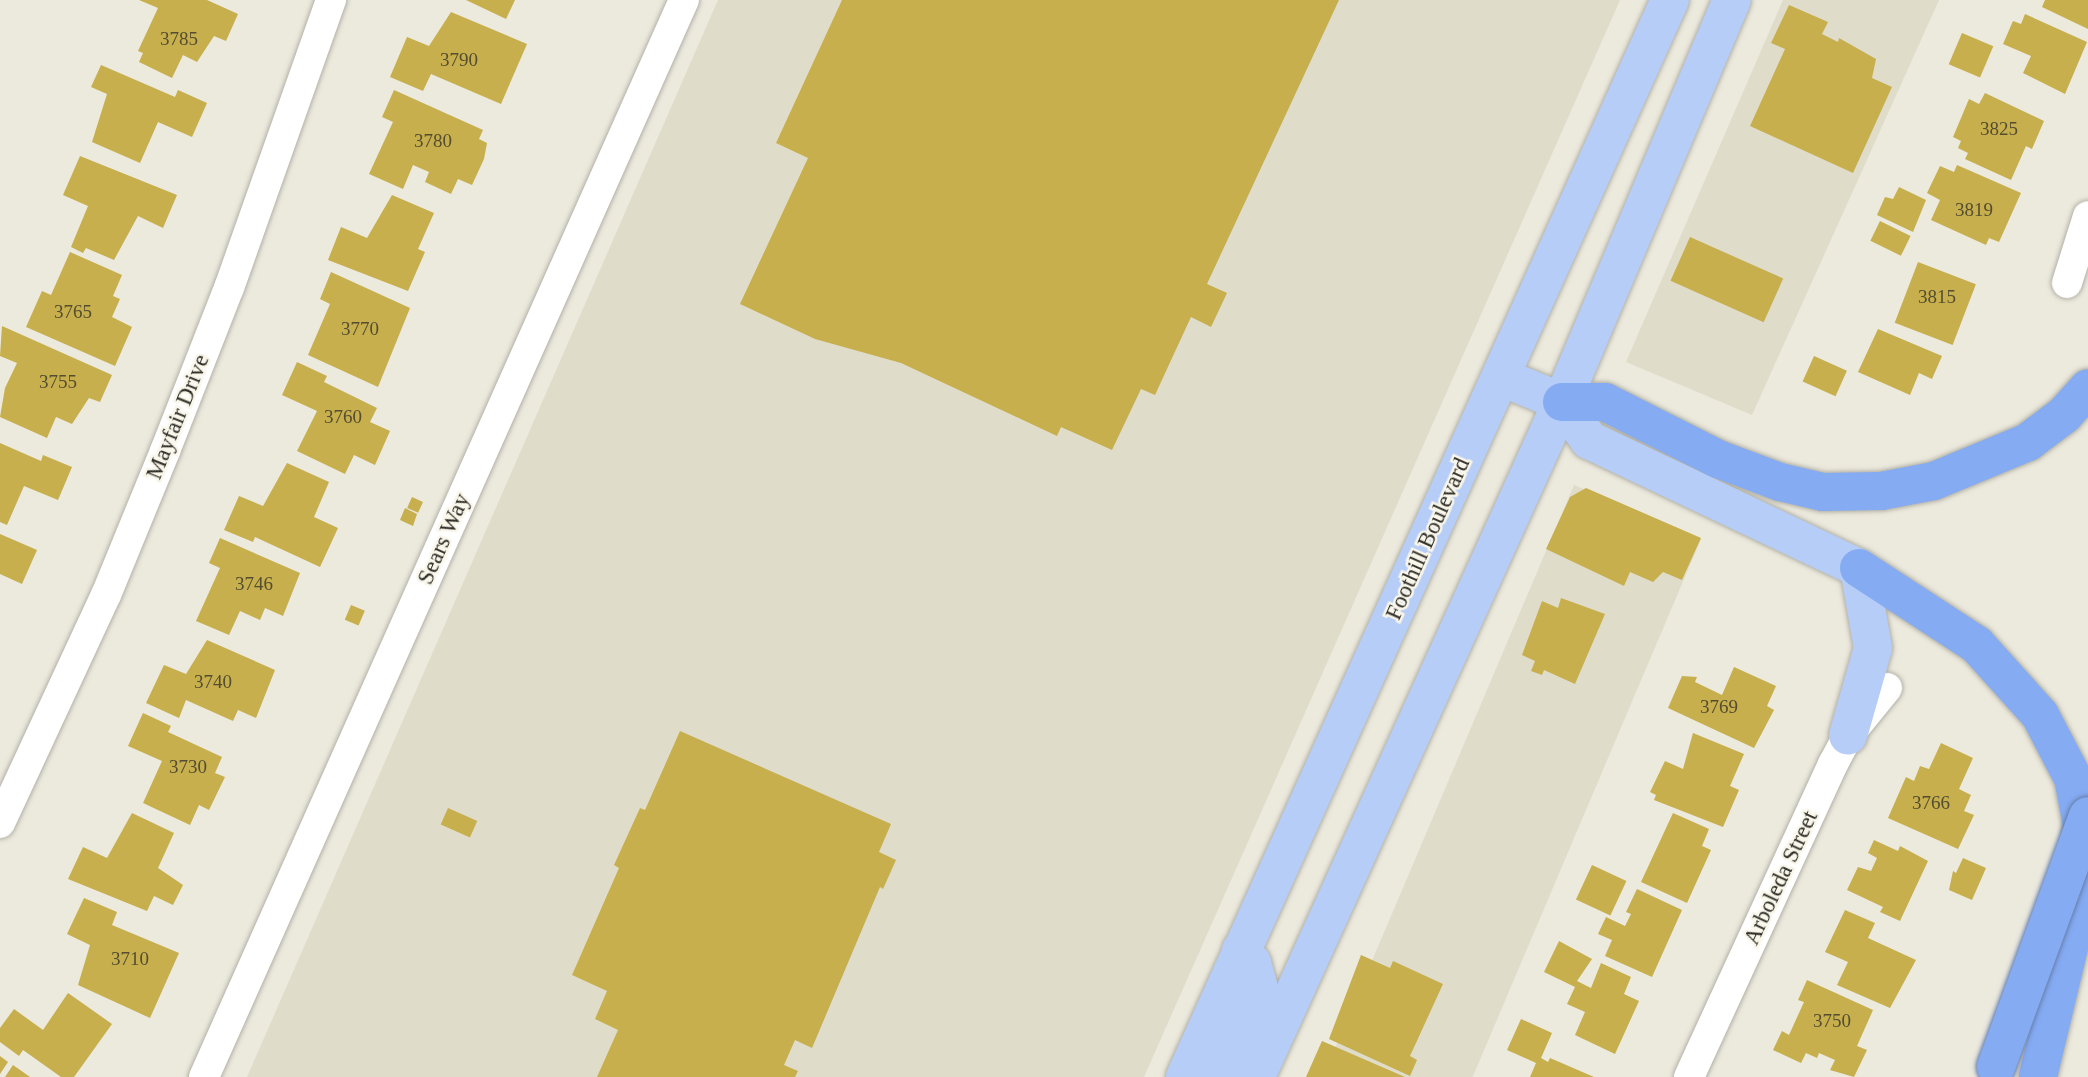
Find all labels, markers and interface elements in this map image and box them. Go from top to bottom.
house number: 3785 [160,28,198,50]
house number: 3790 [440,49,478,71]
house number: 3825 [1980,118,2018,140]
house number: 3780 [414,130,452,152]
house number: 3819 [1955,199,1993,221]
house number: 3815 [1918,286,1956,308]
house number: 3765 [54,301,92,323]
house number: 3770 [341,318,379,340]
street label: Mayfair Drive [140,351,216,483]
house number: 3755 [39,371,77,393]
house number: 3760 [324,406,362,428]
street label: Foothill Boulevard [1380,454,1476,624]
street label: Sears Way [412,489,476,589]
house number: 3746 [235,573,273,595]
house number: 3740 [194,671,232,693]
house number: 3769 [1700,696,1738,718]
house number: 3730 [169,756,207,778]
house number: 3766 [1912,792,1950,814]
street label: Arboleda Street [1738,806,1824,950]
house number: 3710 [111,948,149,970]
house number: 3750 [1813,1010,1851,1032]

